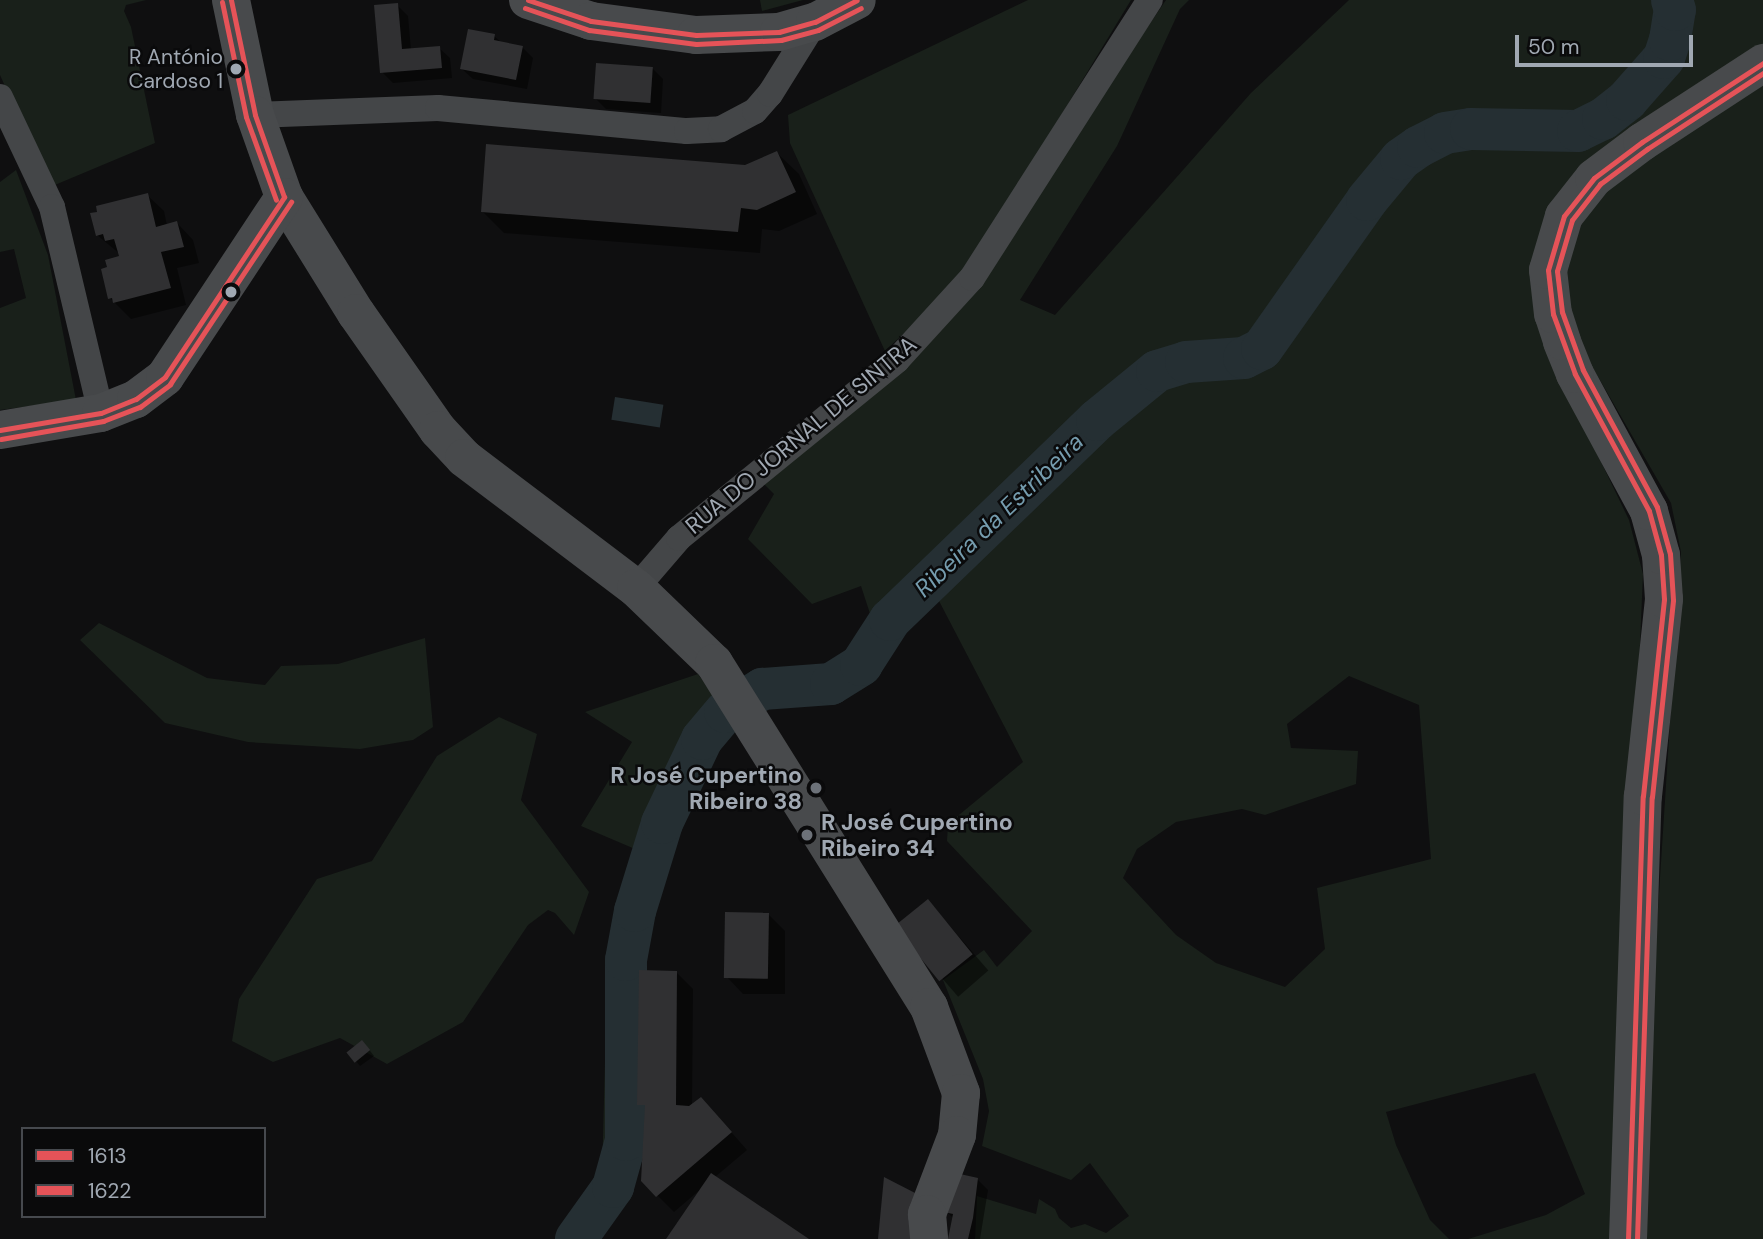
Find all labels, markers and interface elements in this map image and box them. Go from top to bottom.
scale bar [1518,21,1696,65]
text: 50 m [1528,33,1579,61]
place label: R António Cardoso 1 [128,44,223,94]
marker: R António Cardoso 1 [229,62,243,76]
unlabelled marker [224,285,238,299]
street label: RUA DO JORNAL DE SINTRA [680,330,922,540]
water label: Ribeira da Estribeira [909,427,1089,603]
place label: R José Cupertino Ribeiro 38 [610,761,802,815]
marker: R José Cupertino Ribeiro 38 [808,780,824,796]
place label: R José Cupertino Ribeiro 34 [821,808,1013,862]
marker: R José Cupertino Ribeiro 34 [799,827,815,843]
legend [21,1127,266,1218]
text: 1613 [88,1142,127,1170]
text: 1622 [88,1177,131,1205]

